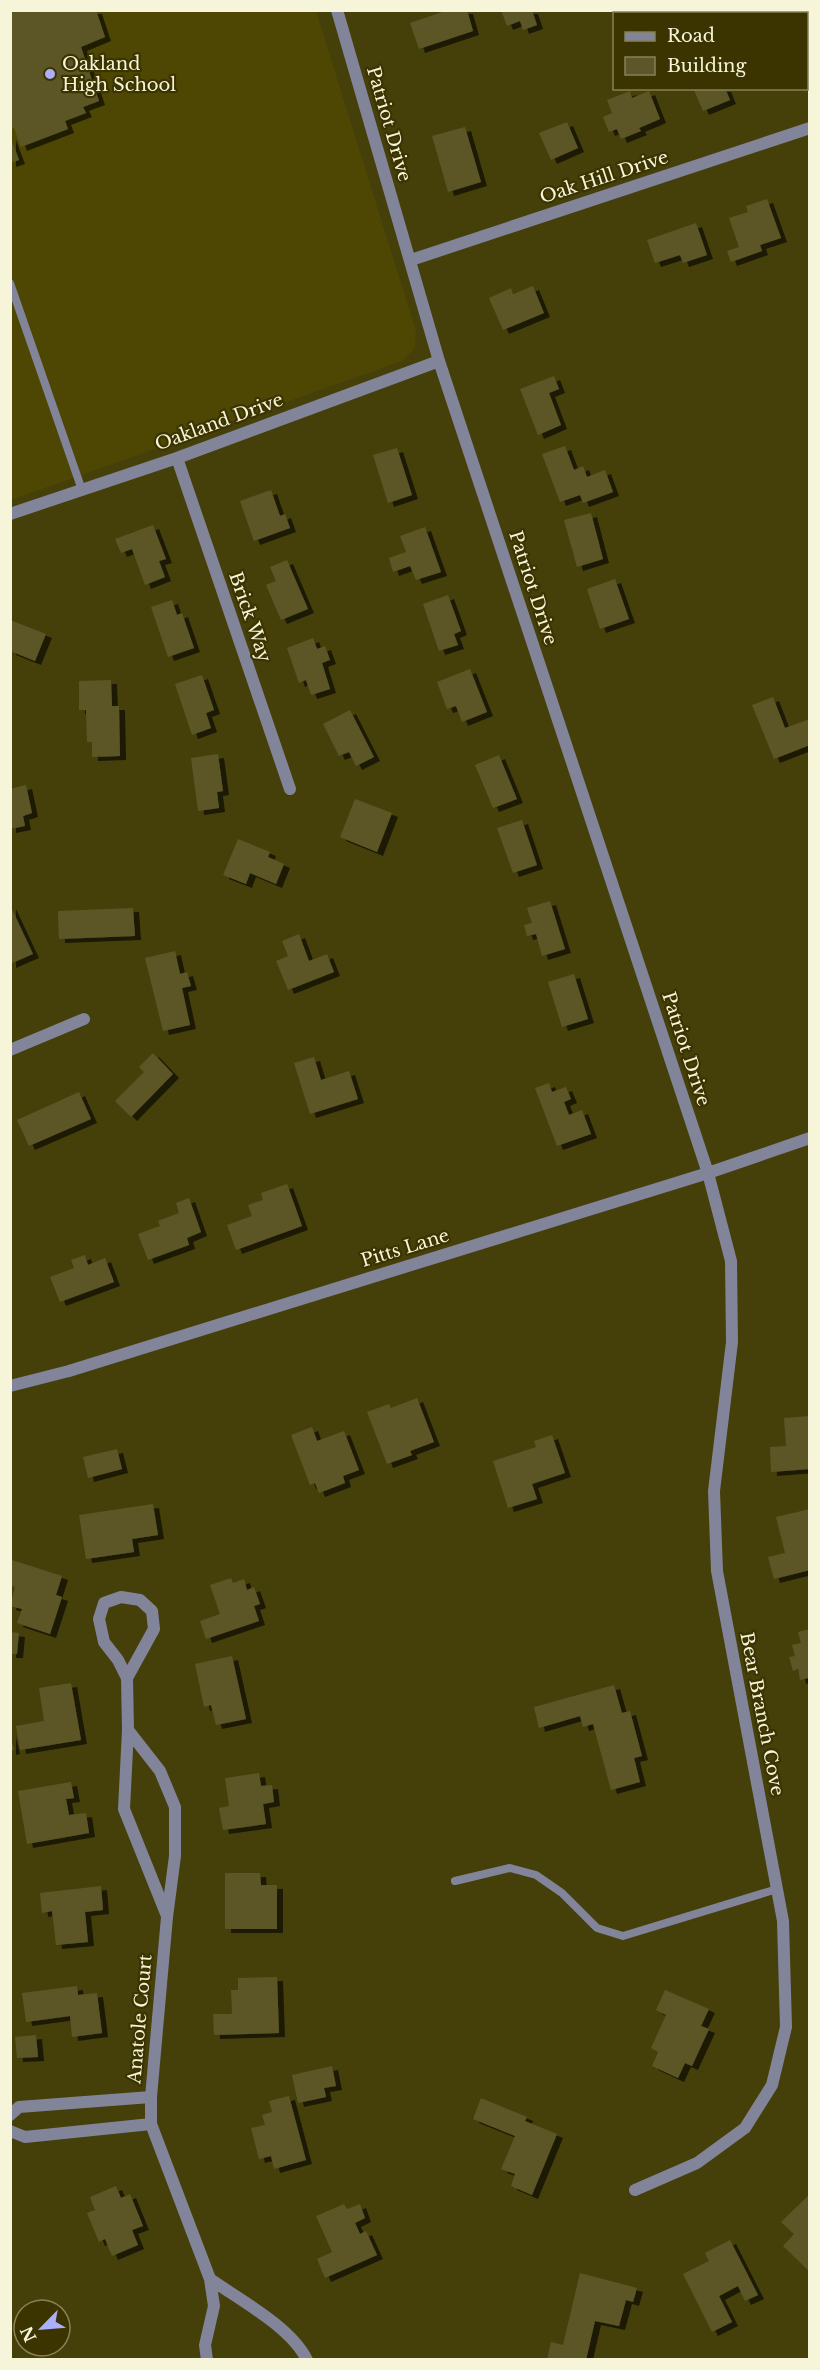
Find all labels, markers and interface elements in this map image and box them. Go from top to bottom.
legend [613,12,808,90]
text: Road [667,25,715,47]
place label: Oakland High School [62,53,176,96]
text: Building [667,55,746,77]
street label: Patriot Drive [362,64,416,184]
marker: Oakland High School [43,67,57,81]
street label: Oak Hill Drive [537,146,671,208]
street label: Oakland Drive [152,389,286,455]
street label: Patriot Drive [504,528,562,648]
street label: Brick Way [224,569,276,666]
street label: Patriot Drive [657,989,715,1109]
street label: Pitts Lane [358,1224,452,1272]
street label: Bear Branch Cove [735,1630,789,1798]
street label: Anatole Court [123,1953,157,2086]
north arrow [12,2298,72,2358]
text: N [16,2323,41,2345]

